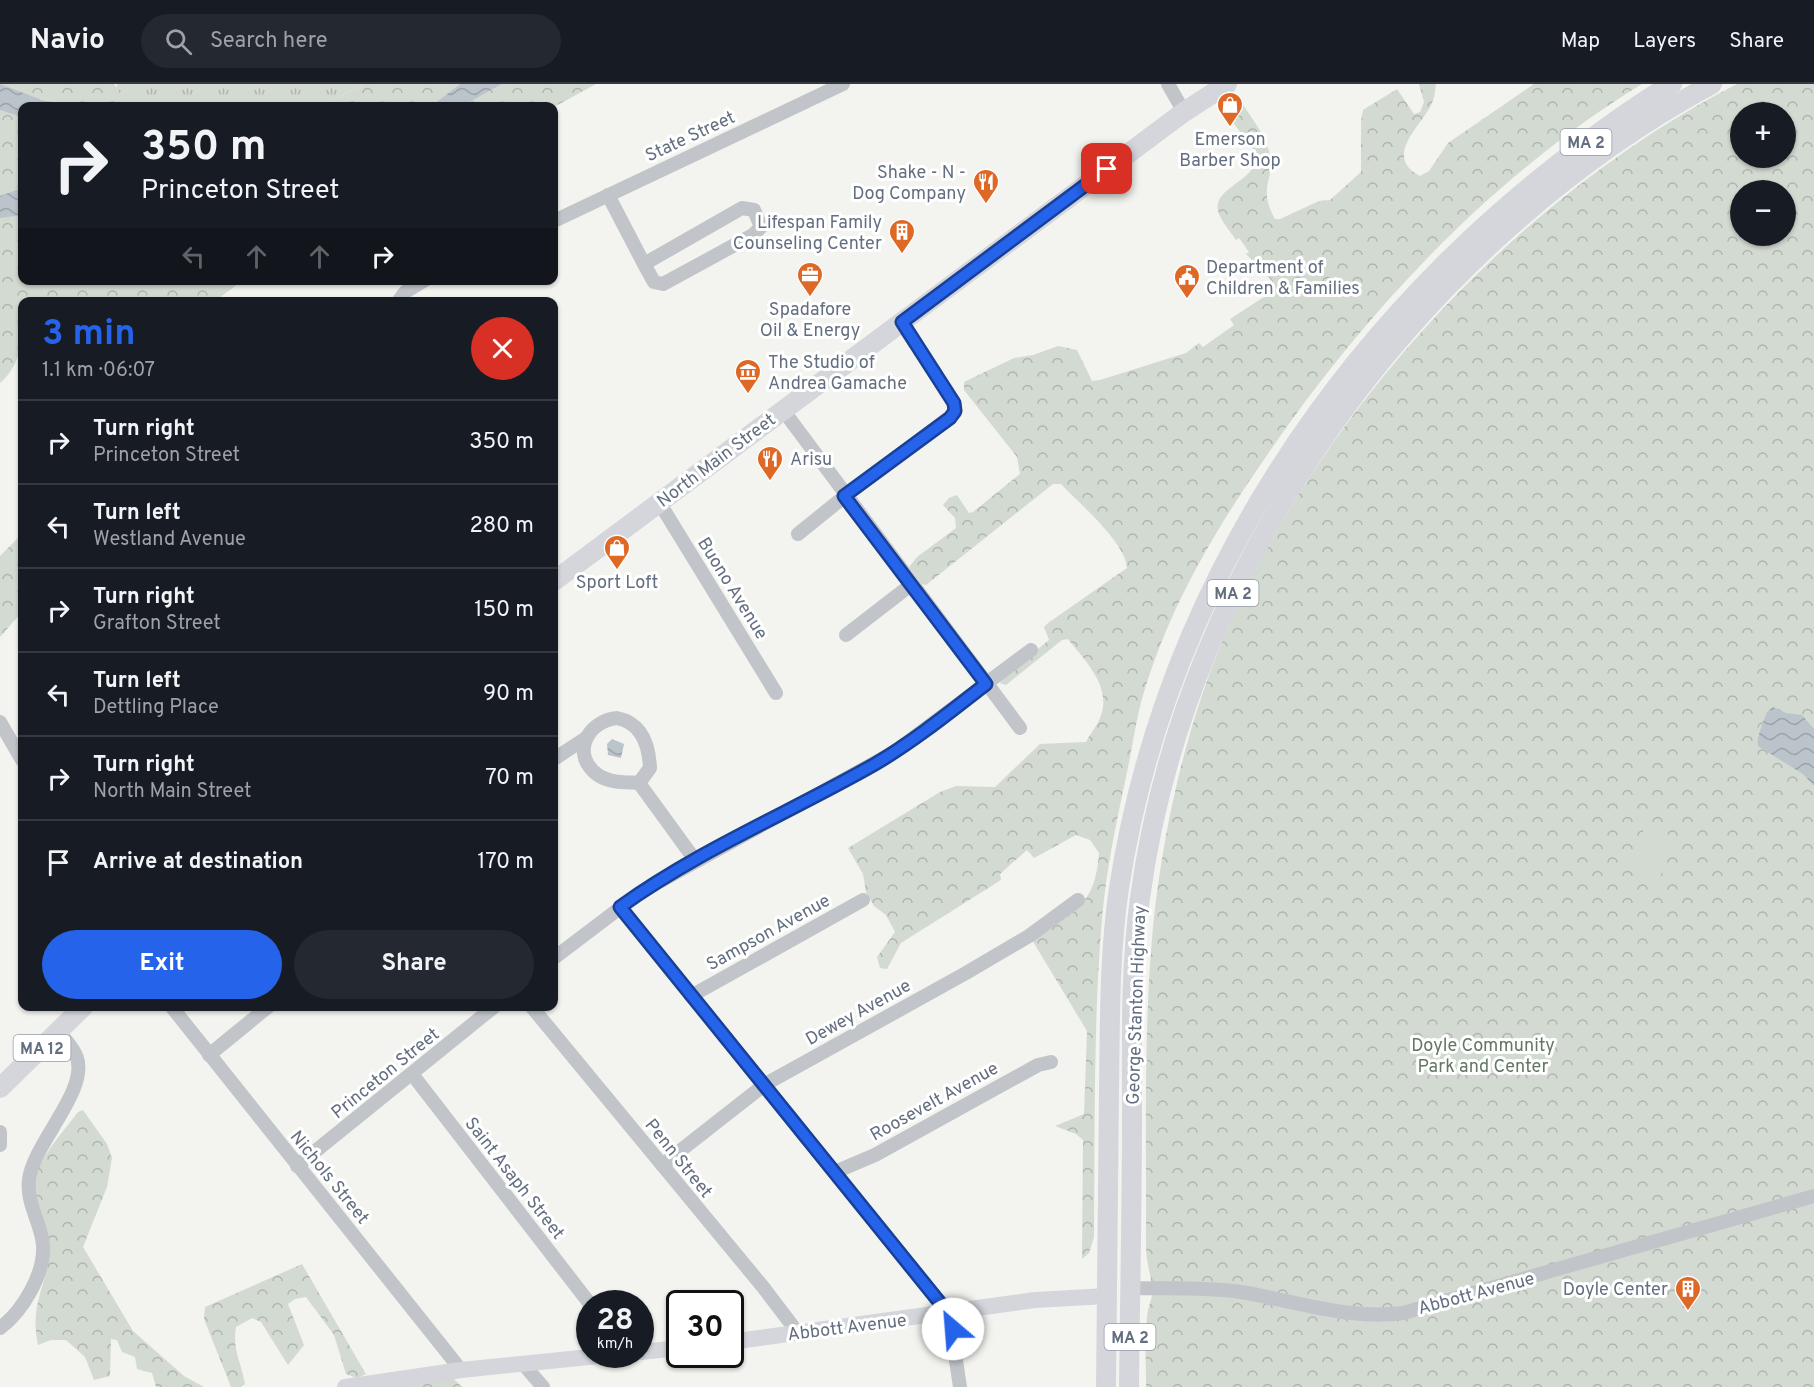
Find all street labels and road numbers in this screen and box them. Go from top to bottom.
street label: State Street [642,107,739,168]
road number: MA 2 [1560,129,1612,155]
street label: North Main Street [653,409,781,513]
street label: Buono Avenue [691,534,772,644]
road number: MA 2 [1208,580,1258,606]
street label: Sampson Avenue [703,890,835,977]
street label: George Stanton Highway [1123,905,1152,1105]
street label: Dewey Avenue [802,975,915,1052]
street label: Princeton Street [327,1024,445,1125]
road number: MA 12 [14,1035,70,1061]
street label: Roosevelt Avenue [866,1058,1003,1147]
street label: Saint Asaph Street [459,1113,569,1245]
street label: Penn Street [639,1115,717,1203]
street label: Nichols Street [284,1127,374,1229]
street label: Abbott Avenue [1416,1268,1537,1321]
street label: Abbott Avenue [786,1310,908,1347]
road number: MA 2 [1104,1324,1156,1350]

